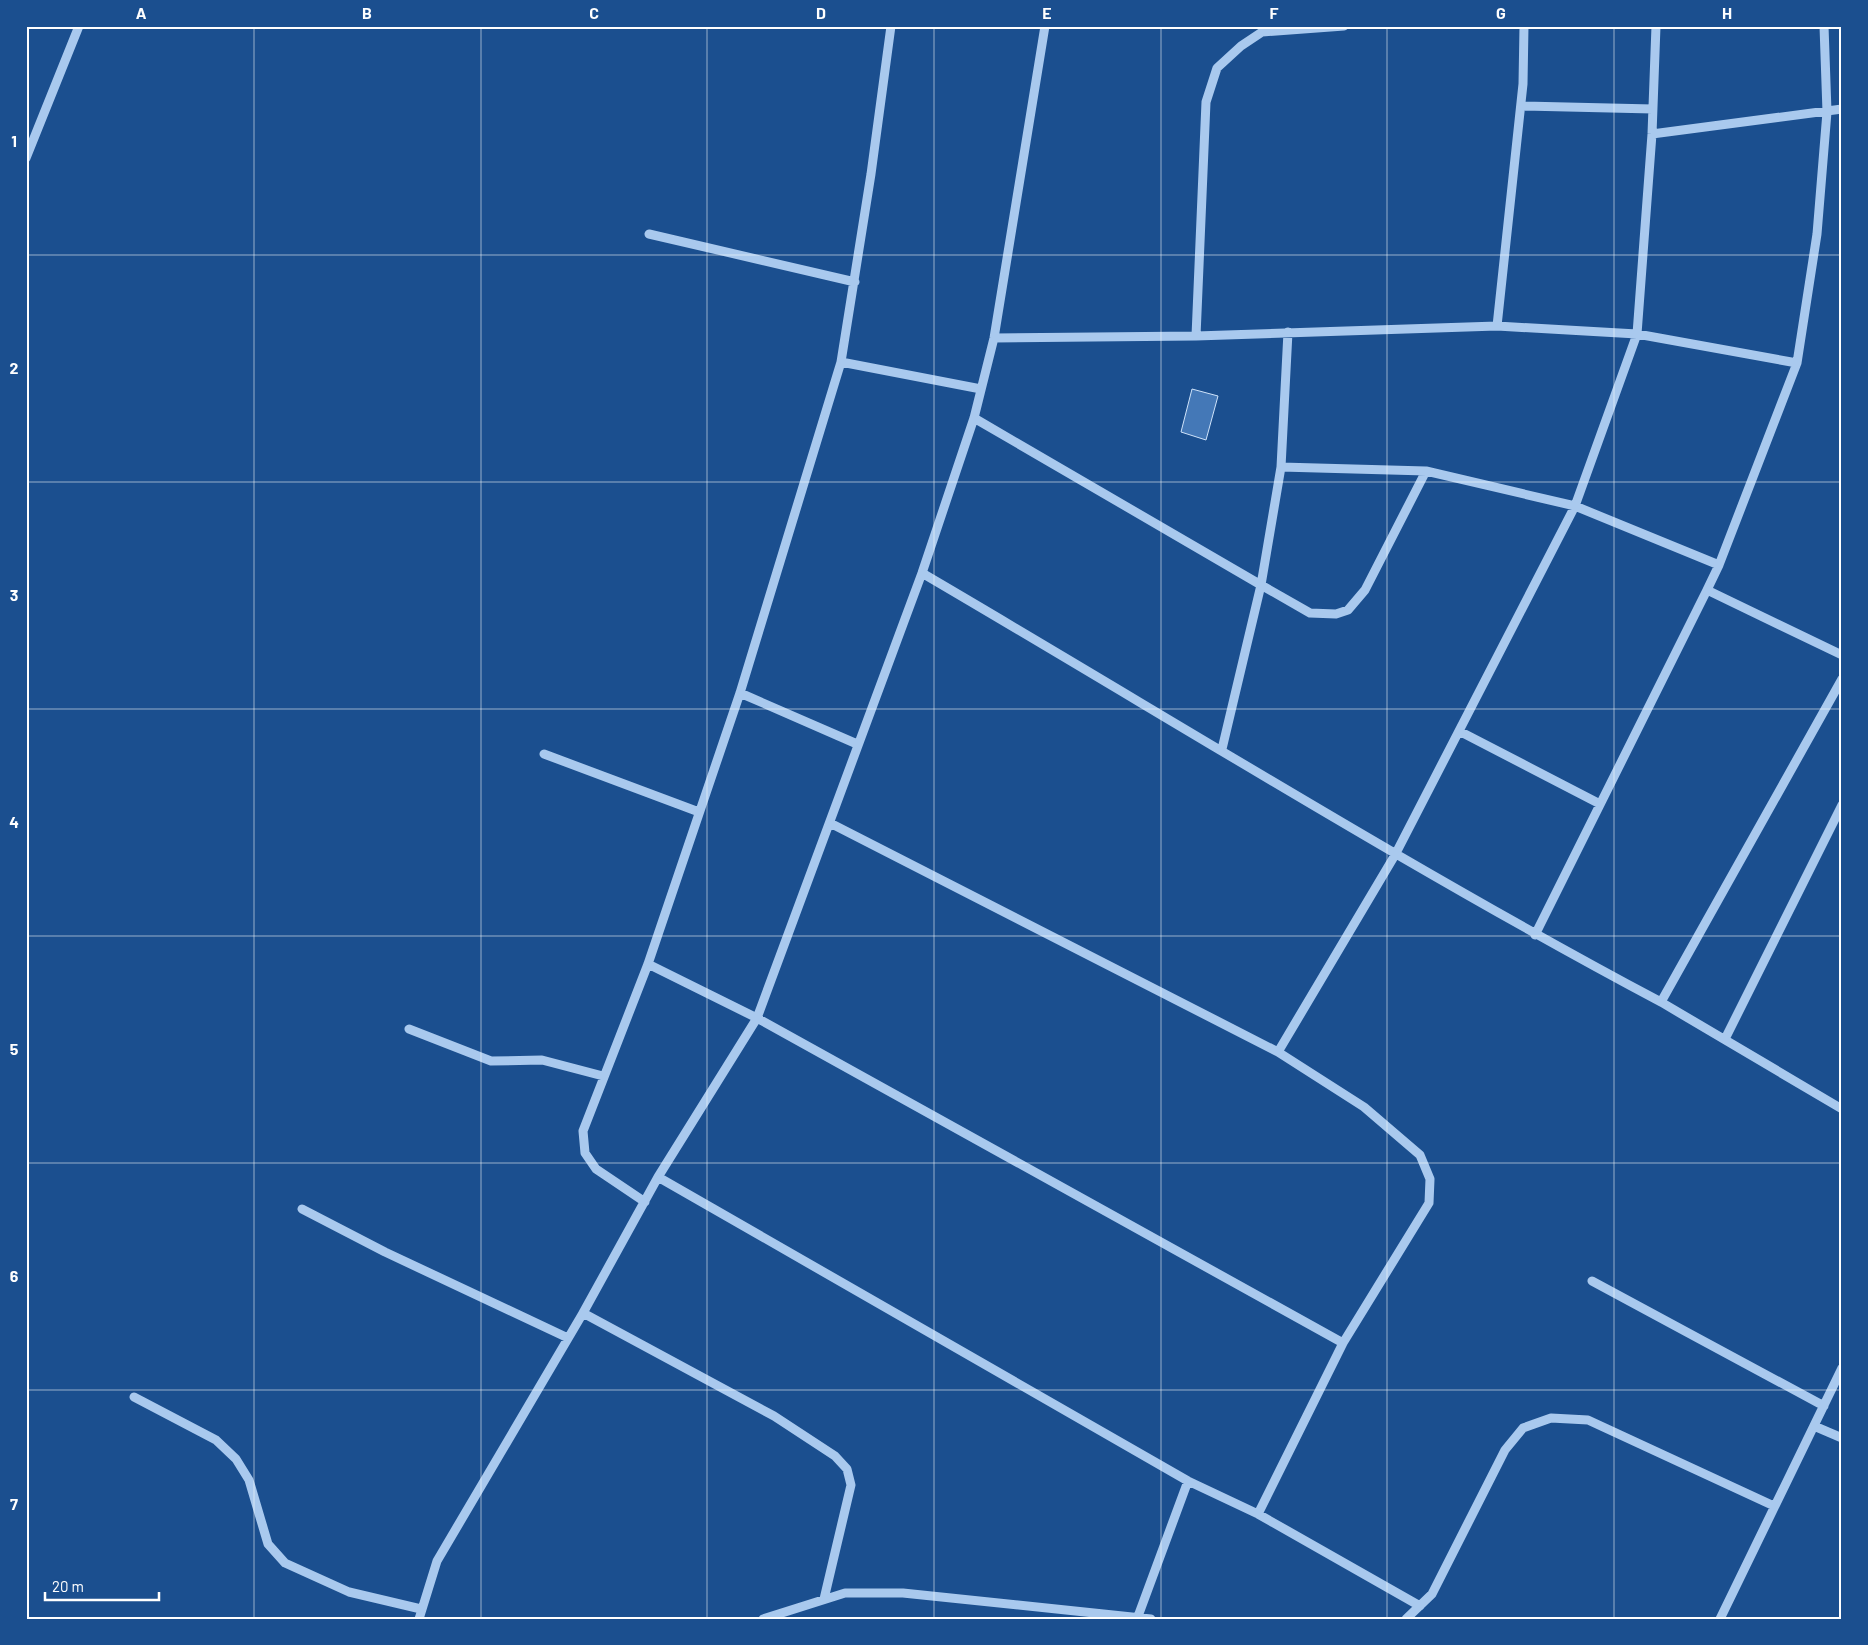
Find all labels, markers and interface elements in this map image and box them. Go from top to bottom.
text: A [136,3,147,22]
text: B [362,3,372,22]
text: C [589,3,599,22]
text: D [816,3,826,22]
text: E [1042,3,1052,22]
text: F [1270,3,1279,22]
text: G [1496,3,1506,22]
text: H [1722,3,1732,22]
text: 1 [11,131,17,150]
text: 2 [10,358,19,377]
text: 3 [10,585,18,604]
text: 4 [9,812,19,831]
text: 5 [10,1039,19,1058]
text: 6 [10,1266,19,1285]
text: 7 [10,1494,18,1513]
scale bar [45,1570,159,1602]
text: 20 m [52,1577,84,1595]

